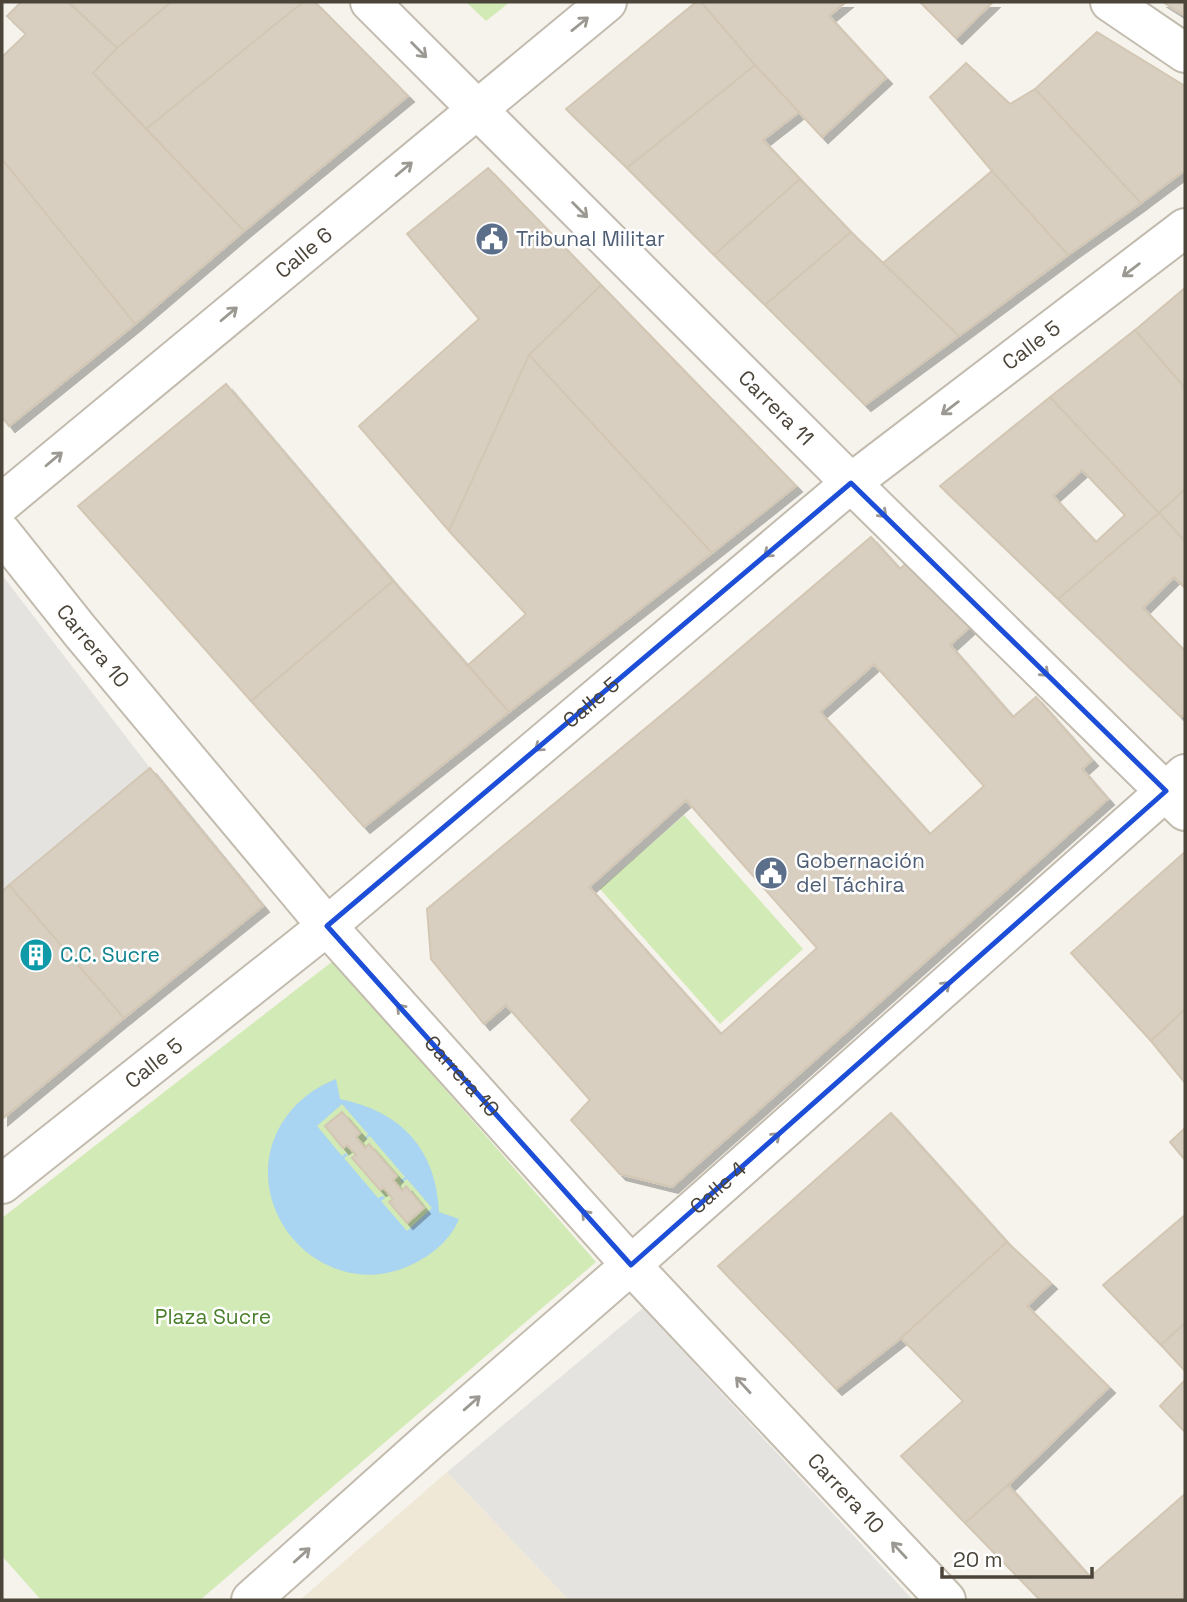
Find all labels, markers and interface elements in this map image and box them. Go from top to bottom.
one-way arrow [570,16,588,32]
one-way arrow [410,41,427,58]
one-way arrow [395,161,413,176]
one-way arrow [571,202,588,219]
public building icon: Tribunal Militar [473,220,511,258]
street label: Calle 6 [269,221,338,284]
place label: Tribunal Militar [516,225,665,252]
one-way arrow [1122,262,1141,277]
one-way arrow [220,306,238,322]
street label: Calle 5 [996,314,1066,376]
street label: Carrera 11 [733,364,820,451]
one-way arrow [941,400,960,415]
one-way arrow [45,451,63,467]
one-way arrow [870,502,887,519]
one-way arrow [764,542,782,557]
street label: Carrera 10 [51,598,136,693]
one-way arrow [1033,661,1050,678]
street label: Calle 5 [557,670,625,734]
one-way arrow [534,736,552,752]
place label: Gobernación del Táchira [796,847,925,898]
public building icon: Gobernación del Táchira [752,854,790,892]
building icon: C.C. Sucre [17,936,55,974]
place label: C.C. Sucre [60,941,160,968]
one-way arrow [933,981,951,997]
one-way arrow [396,1003,412,1021]
street label: Carrera 10 [419,1030,506,1123]
street label: Calle 5 [119,1032,188,1094]
one-way arrow [763,1132,781,1148]
street label: Calle 4 [684,1155,752,1220]
one-way arrow [581,1209,597,1227]
park label: Plaza Sucre [155,1303,271,1330]
one-way arrow [735,1376,752,1393]
one-way arrow [463,1395,481,1411]
street label: Carrera 10 [802,1447,891,1539]
scale bar [942,1536,1092,1580]
one-way arrow [891,1542,908,1559]
one-way arrow [293,1546,310,1563]
text: 20 m [953,1546,1003,1573]

